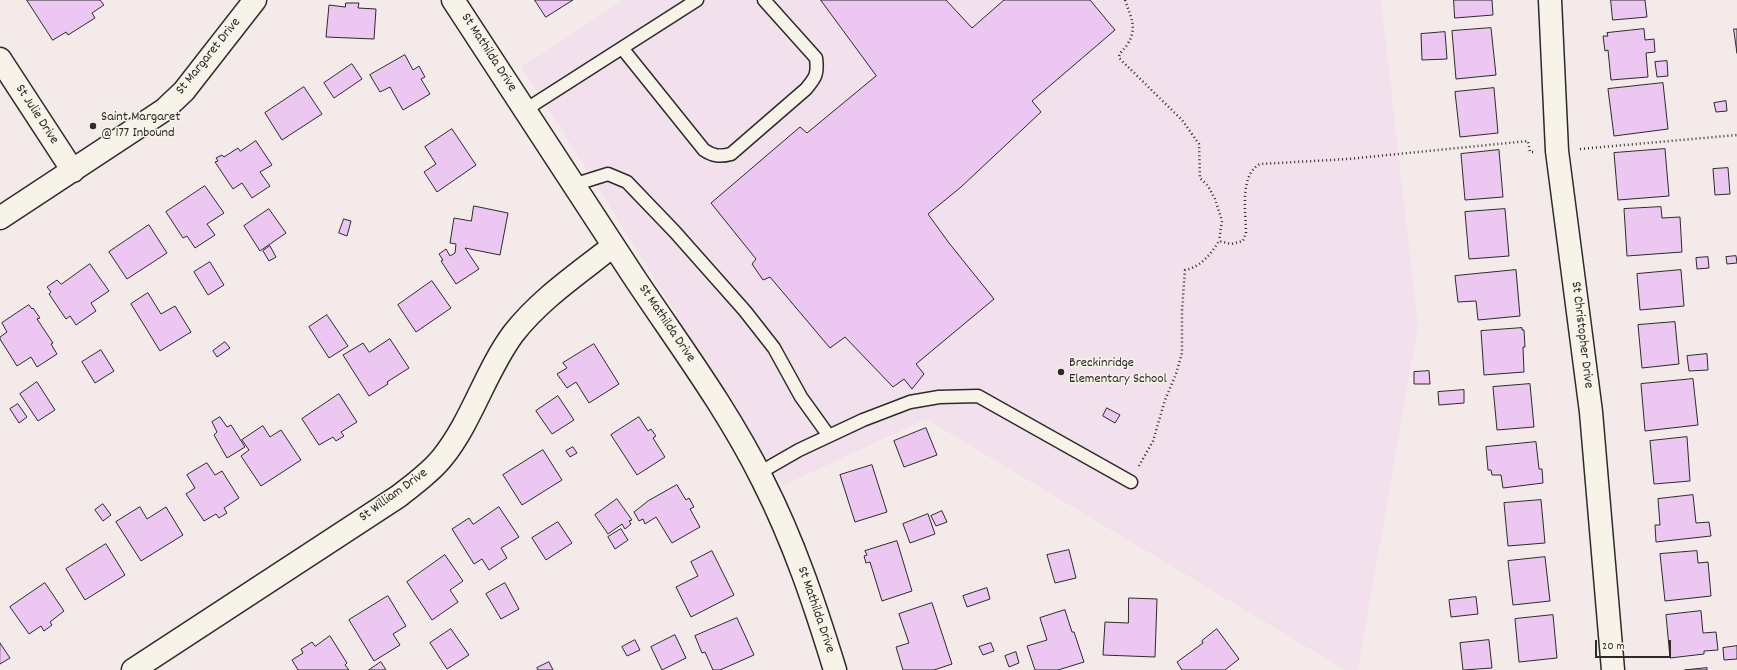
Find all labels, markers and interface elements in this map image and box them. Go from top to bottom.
street label: St Mathilda Drive [456,11,520,95]
street label: St Margaret Drive [173,15,245,99]
street label: St Julie Drive [10,82,62,148]
place label: Saint Margaret @ 177 Inbound [101,110,180,142]
marker: Saint Margaret @ 177 Inbound [88,121,98,131]
street label: St Christopher Drive [1566,281,1596,389]
street label: St Mathilda Drive [634,282,698,366]
place label: Breckinridge Elementary School [1069,356,1167,388]
marker: Breckinridge Elementary School [1056,367,1066,377]
street label: St William Drive [356,465,432,527]
street label: St Mathilda Drive [792,565,838,655]
scale bar [1597,632,1673,658]
text: 20 m [1602,638,1625,655]

